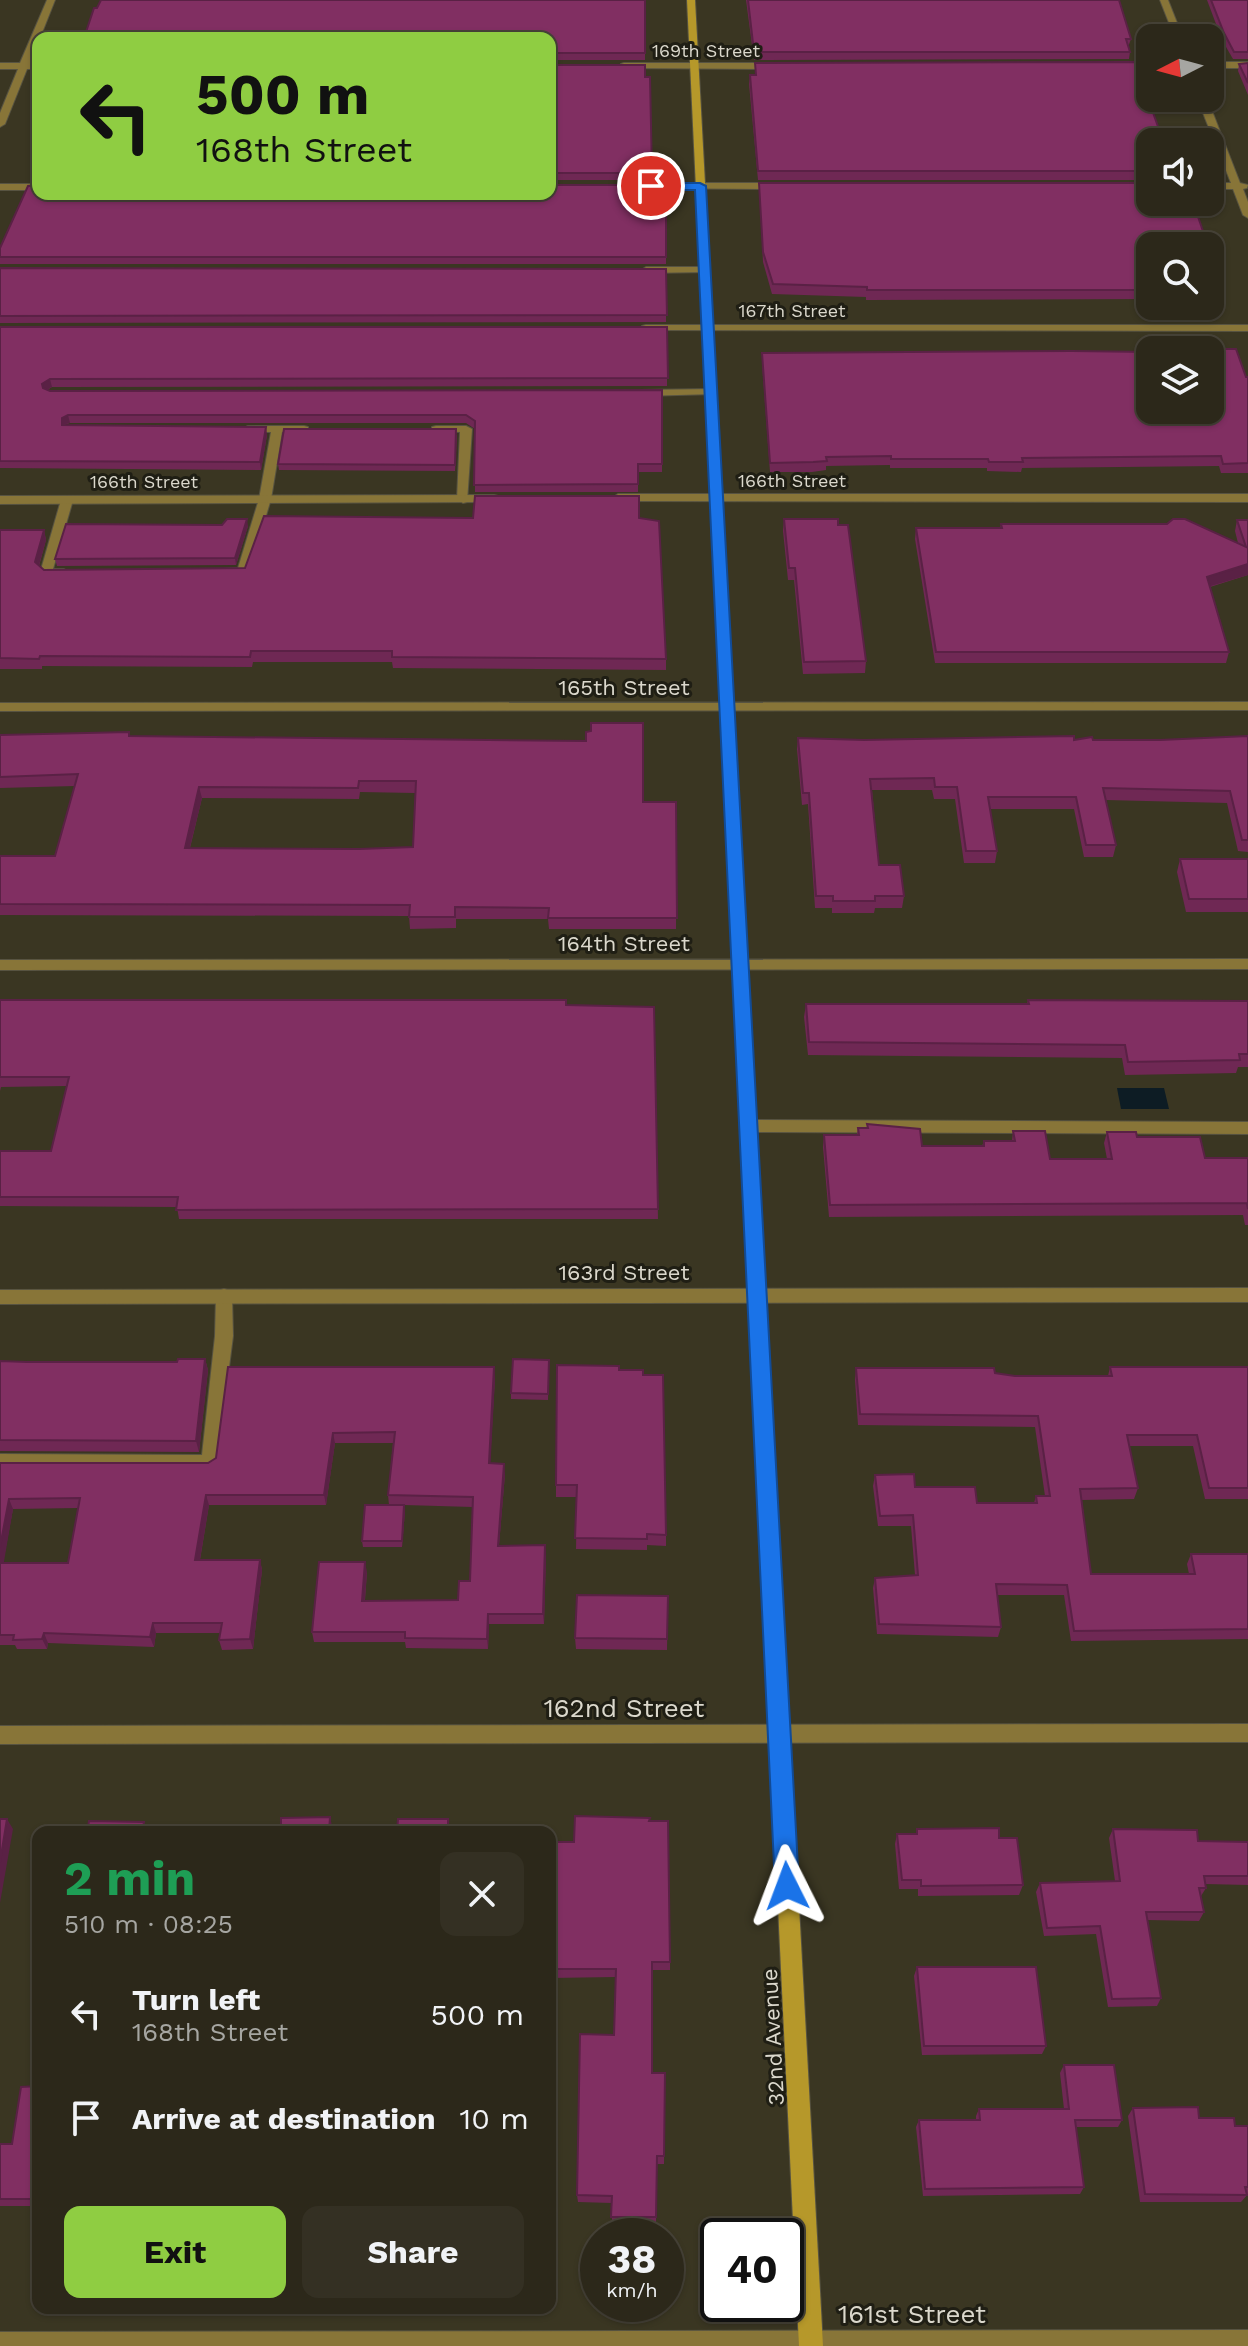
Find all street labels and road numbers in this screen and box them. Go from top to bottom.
street label: 169th Street [652,40,760,61]
street label: 167th Street [739,300,846,321]
street label: 166th Street [738,470,846,491]
street label: 166th Street [90,471,198,492]
street label: 165th Street [558,675,690,700]
street label: 164th Street [558,931,690,956]
street label: 163rd Street [559,1260,689,1285]
street label: 162nd Street [544,1693,704,1723]
street label: 32nd Avenue [757,1968,789,2106]
street label: 161st Street [838,2299,986,2329]

